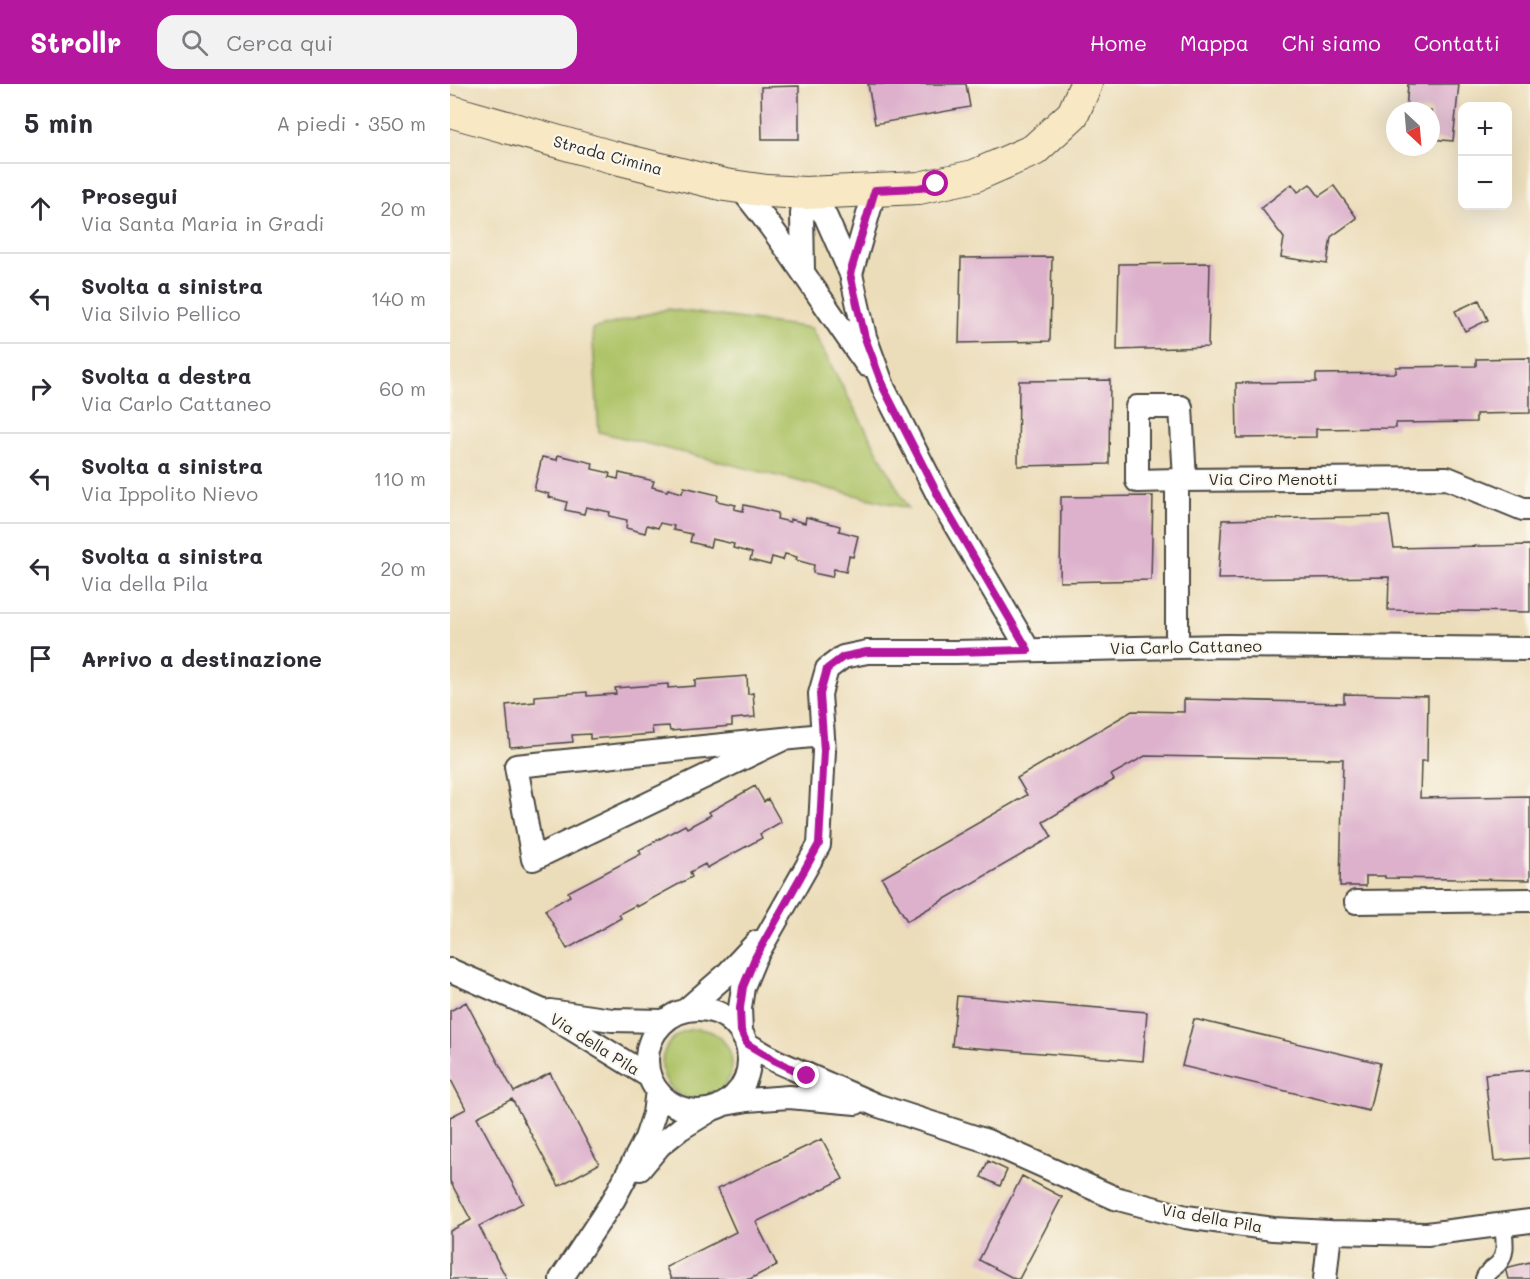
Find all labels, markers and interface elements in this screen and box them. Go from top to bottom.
search box [157,15,577,69]
text: Strollr [30,24,121,60]
icon: search [178,26,211,59]
text: Cerca qui [226,28,333,57]
text: Home [1090,29,1147,56]
text: Mappa [1180,29,1249,56]
text: Chi siamo [1282,29,1381,56]
text: Contatti [1414,29,1500,56]
north arrow [1386,102,1440,156]
map controls [1458,102,1512,210]
button: + [1458,102,1512,156]
text: 5 min [24,106,93,140]
text: A piedi · 350 m [277,110,426,136]
street label: Strada Cimina [551,130,665,179]
button: − [1458,156,1512,210]
route start [922,170,948,196]
text: Prosegui [81,181,178,210]
icon: ahead [24,192,57,225]
text: 20 m [380,195,426,221]
text: Via Santa Maria in Gradi [81,210,324,236]
text: Svolta a sinistra [81,271,263,300]
icon: left [24,282,57,315]
text: 140 m [371,285,426,311]
text: Via Silvio Pellico [81,300,241,326]
text: Svolta a destra [81,361,251,390]
icon: right [24,372,57,405]
text: 60 m [379,375,426,401]
text: Via Carlo Cattaneo [81,390,271,416]
text: Svolta a sinistra [81,451,263,480]
icon: left [24,462,57,495]
text: 110 m [373,465,426,491]
street label: Via Ciro Menotti [1208,468,1338,489]
text: Via Ippolito Nievo [81,480,258,506]
text: Svolta a sinistra [81,541,263,570]
icon: left [24,552,57,585]
text: 20 m [380,555,426,581]
text: Via della Pila [81,570,209,596]
street label: Via Carlo Cattaneo [1110,635,1262,658]
icon: arrive [24,642,57,675]
text: Arrivo a destinazione [81,644,322,673]
street label: Via della Pila [546,1008,644,1080]
route end [793,1062,819,1088]
street label: Via della Pila [1160,1198,1264,1237]

